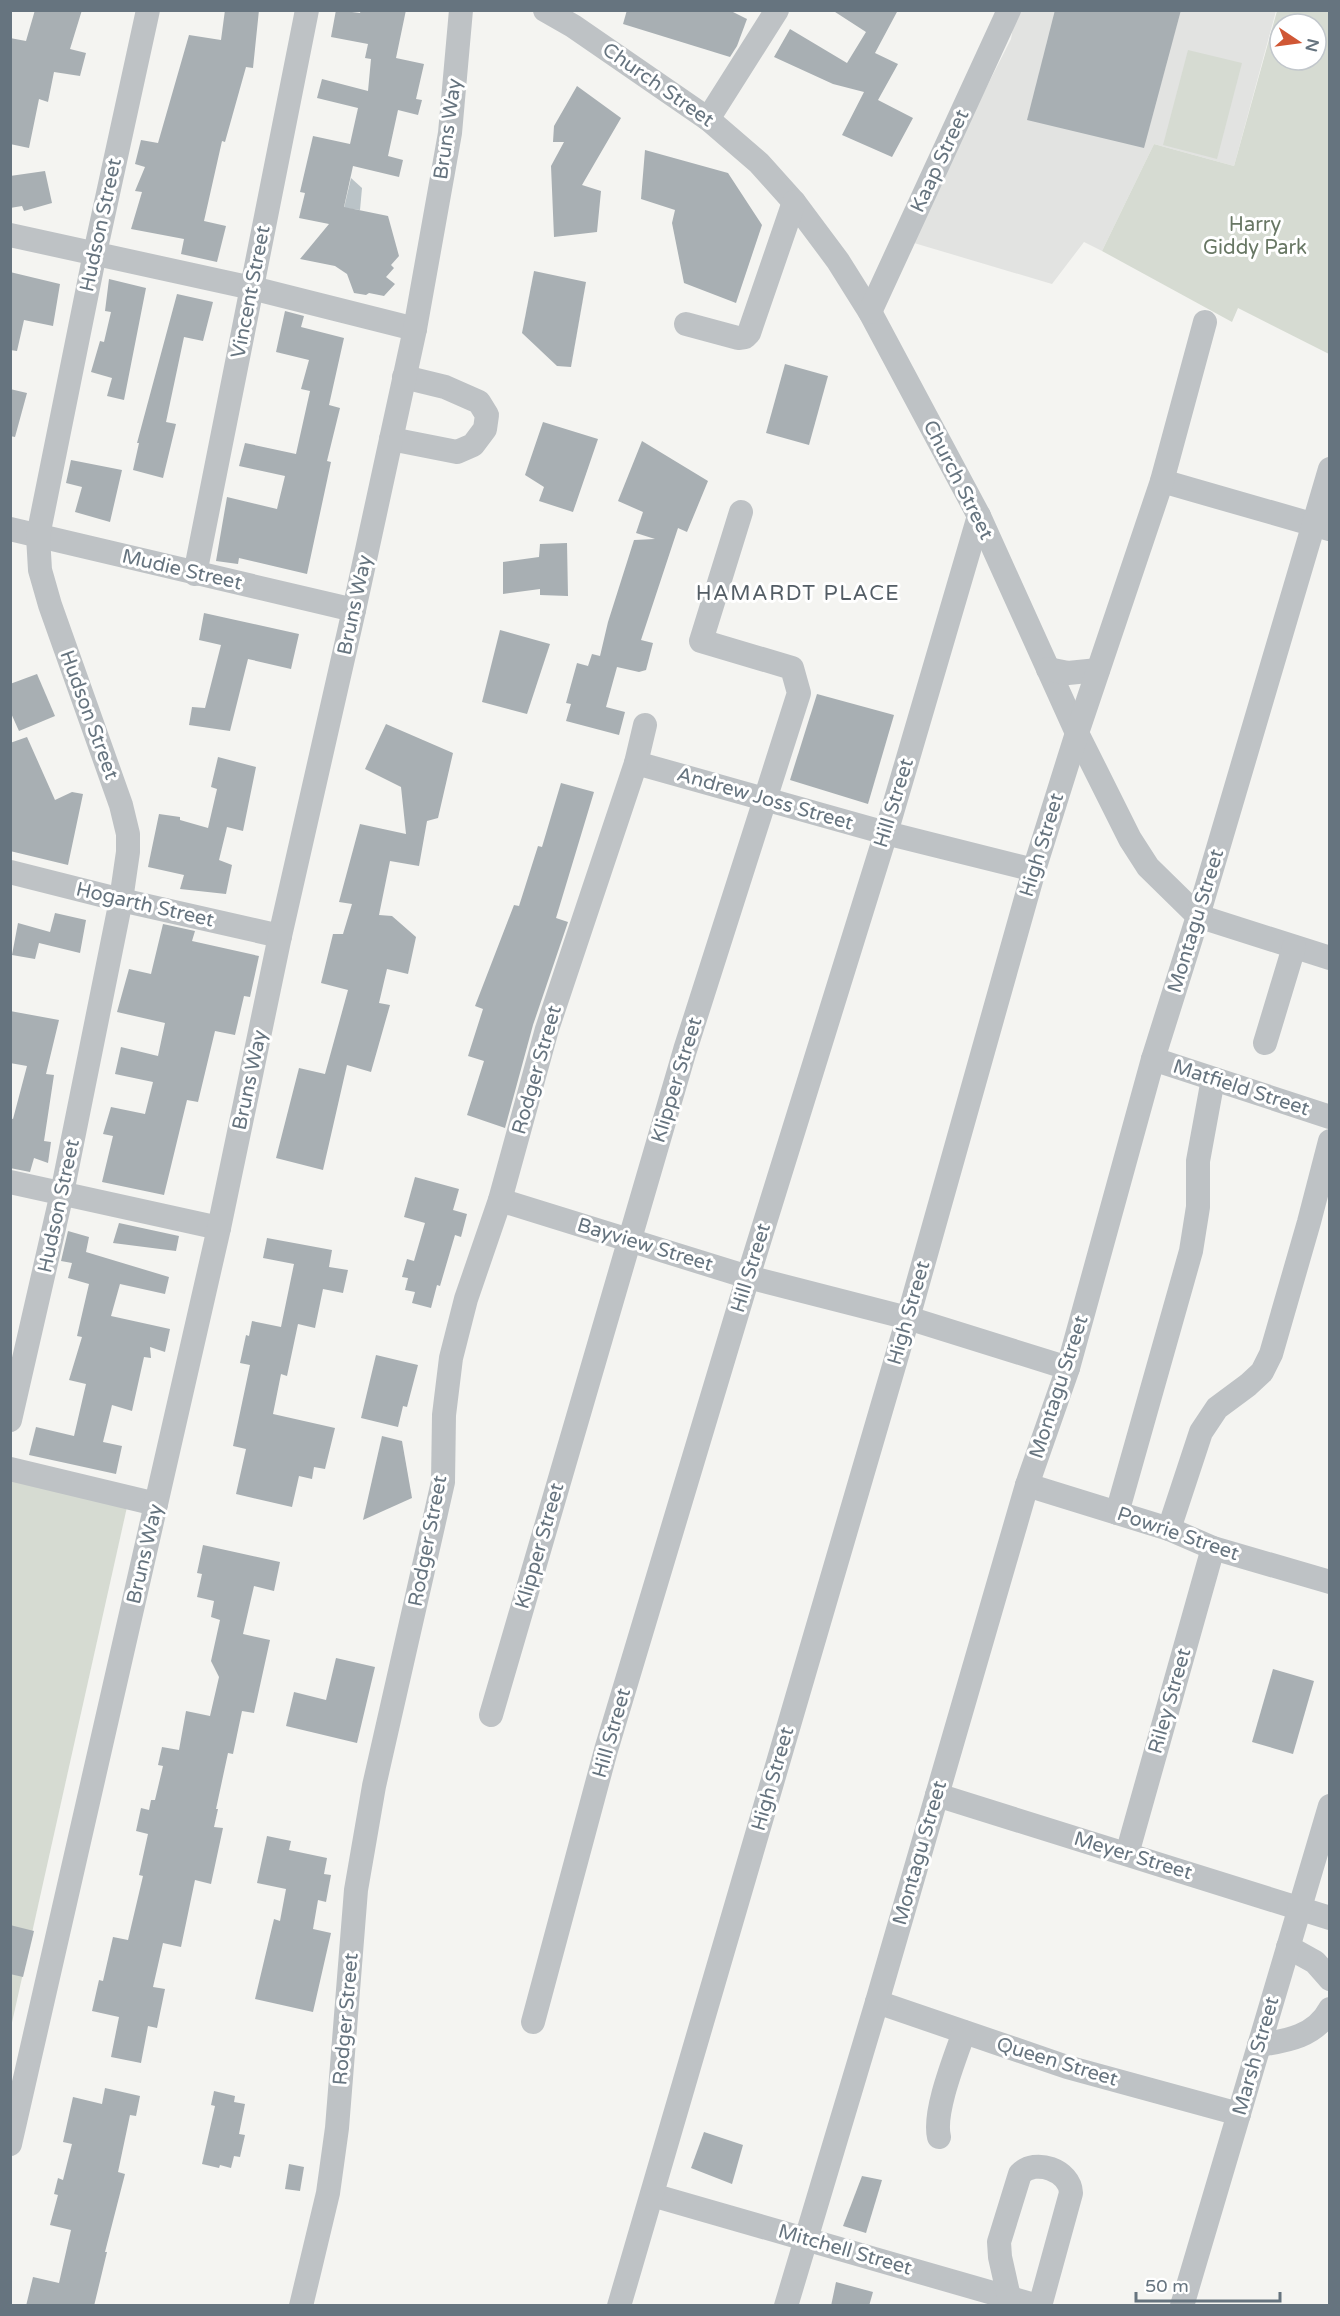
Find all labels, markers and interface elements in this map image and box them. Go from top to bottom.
north arrow [1268,12,1328,72]
text: N [1300,37,1323,54]
street label: Church Street [598,38,719,133]
street label: Bruns Way [429,77,467,181]
street label: Kaap Street [906,105,974,216]
street label: Hudson Street [75,156,127,294]
park label: Harry Giddy Park [1203,213,1307,260]
street label: Vincent Street [226,223,276,360]
street label: Church Street [918,416,999,544]
street label: Mudie Street [120,545,245,596]
street label: Bruns Way [333,552,377,657]
district label: HAMARDT PLACE [696,581,900,606]
street label: Hudson Street [54,647,124,783]
street label: Hill Street [869,755,919,851]
street label: Andrew Joss Street [674,762,856,836]
street label: High Street [1015,790,1069,900]
street label: Montagu Street [1163,846,1229,996]
street label: Hogarth Street [74,877,217,933]
street label: Rodger Street [507,1002,567,1137]
street label: Klipper Street [647,1014,708,1146]
street label: Bruns Way [228,1027,272,1132]
street label: Matfield Street [1170,1055,1313,1121]
street label: Hudson Street [33,1137,85,1275]
street label: Bayview Street [574,1213,716,1277]
street label: Hill Street [726,1220,776,1316]
street label: High Street [883,1258,935,1368]
street label: Montagu Street [1025,1312,1094,1462]
street label: Rodger Street [404,1473,453,1609]
street label: Klipper Street [511,1480,570,1612]
street label: Bruns Way [122,1501,168,1606]
street label: Powrie Street [1114,1502,1242,1566]
street label: Riley Street [1144,1645,1197,1756]
street label: Hill Street [588,1685,636,1781]
street label: High Street [747,1724,799,1834]
street label: Montagu Street [888,1778,952,1928]
street label: Meyer Street [1071,1827,1195,1885]
street label: Rodger Street [328,1951,364,2086]
street label: Marsh Street [1228,1994,1284,2118]
street label: Queen Street [994,2032,1121,2092]
street label: Mitchell Street [775,2219,915,2281]
scale bar [1136,2265,1280,2303]
text: 50 m [1145,2275,1189,2297]

